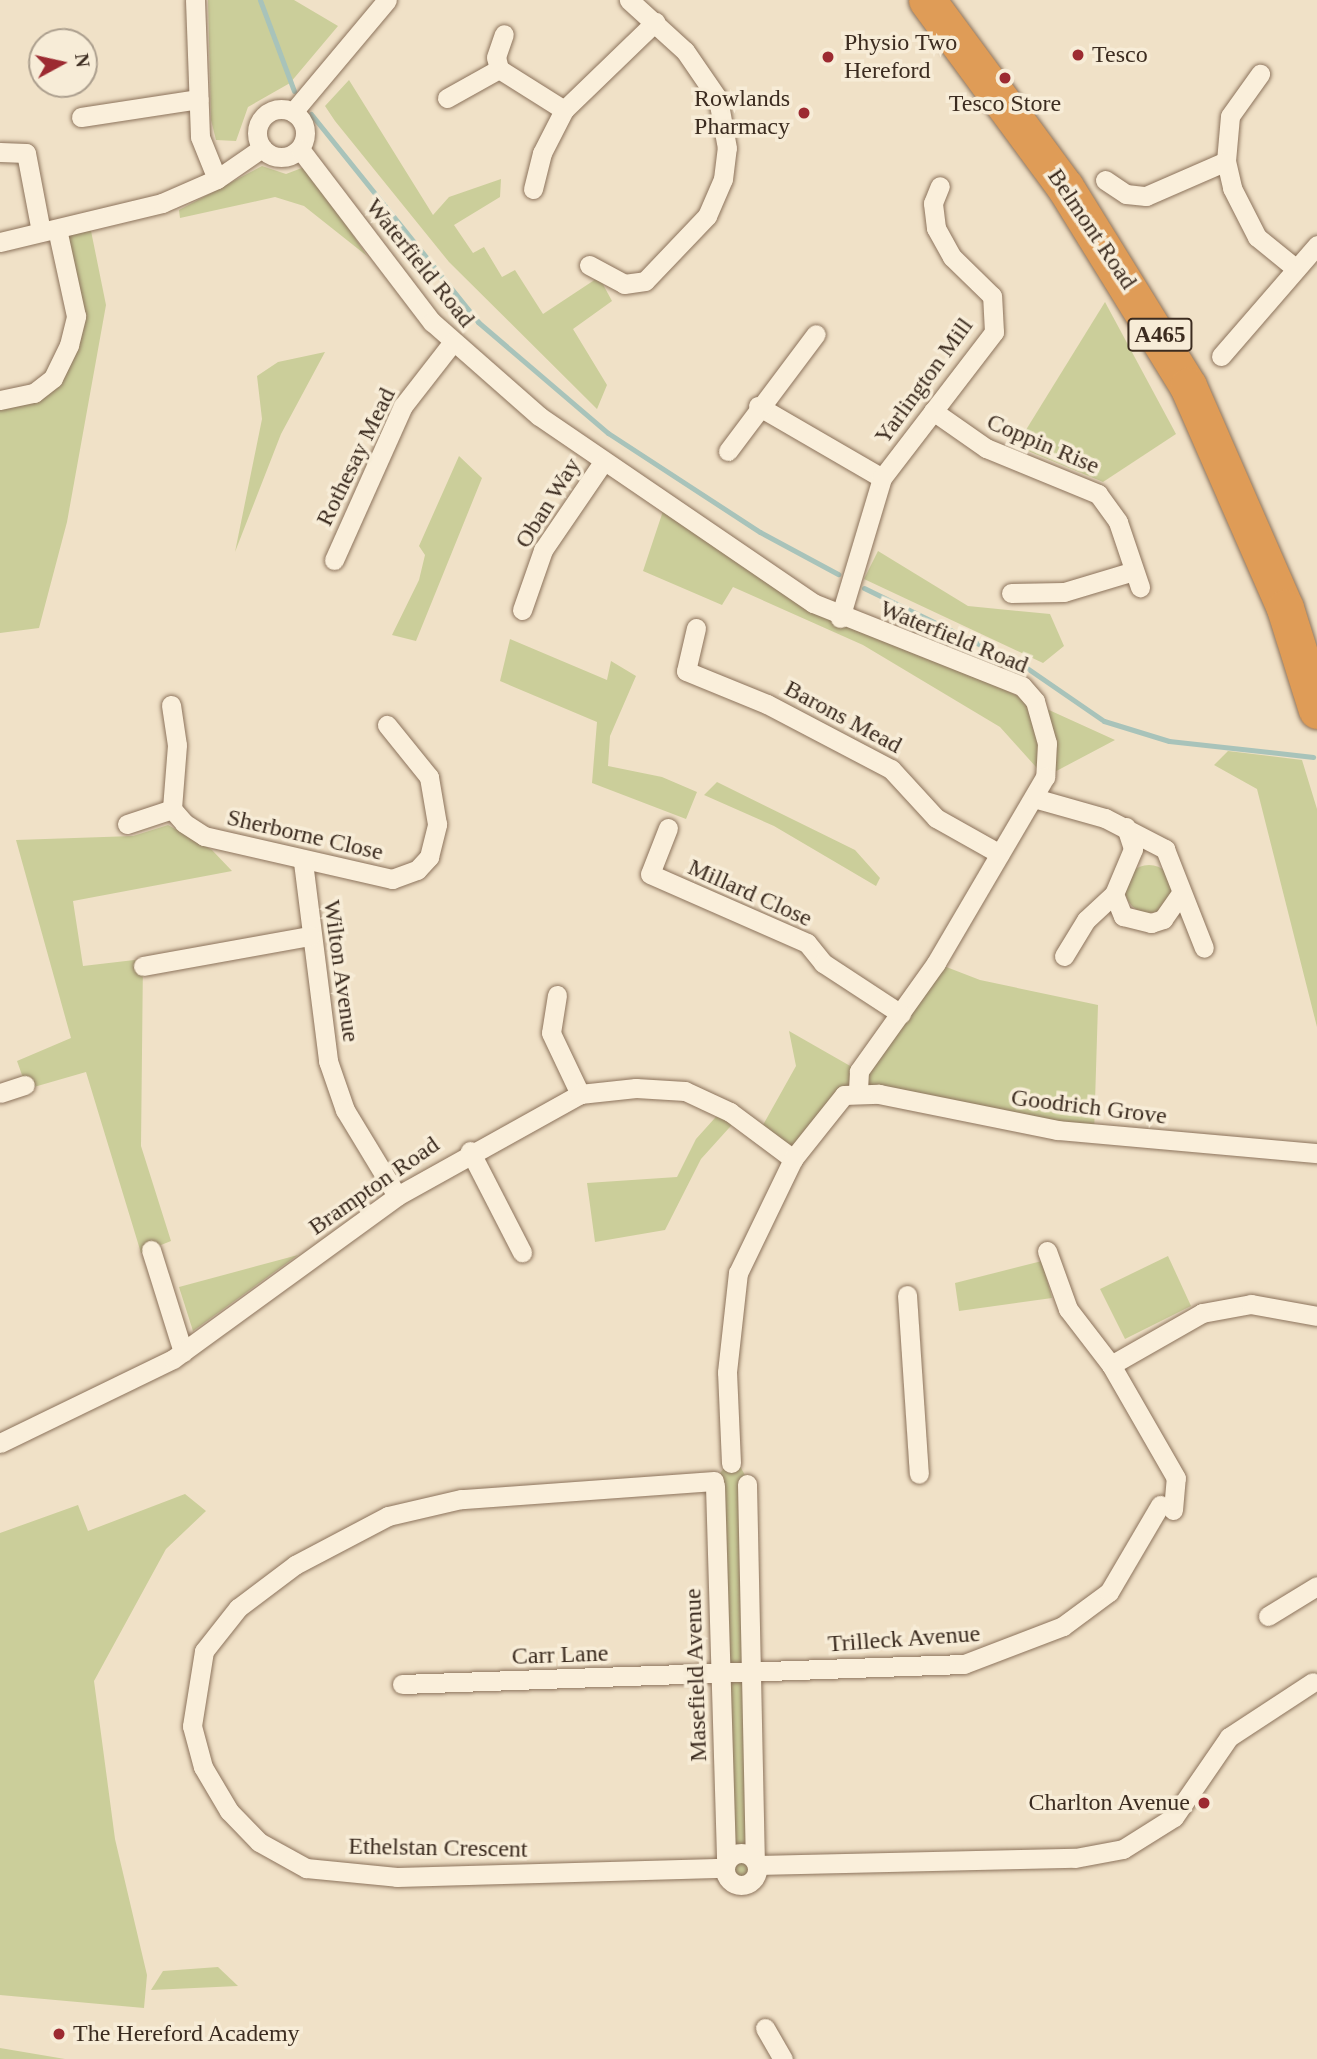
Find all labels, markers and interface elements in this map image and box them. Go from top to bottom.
north arrow [28,28,98,98]
place label: Physio Two Hereford [844,29,958,85]
place label: Tesco [1092,41,1148,69]
marker: Physio Two Hereford [818,47,838,67]
marker: Tesco [1070,47,1086,63]
text: N [71,52,94,69]
marker: Tesco Store [997,70,1013,86]
place label: Rowlands Pharmacy [694,85,790,141]
place label: Tesco Store [949,90,1061,118]
marker: Rowlands Pharmacy [796,105,812,121]
street label: Belmont Road [1041,163,1143,295]
street label: Waterfield Road [359,193,481,333]
street label: Yarlington Mill [869,312,979,450]
road number: A465 [1127,316,1193,354]
street label: Rothesay Mead [310,383,402,531]
street label: Coppin Rise [982,407,1104,481]
street label: Oban Way [509,452,587,554]
street label: Waterfield Road [876,594,1032,680]
street label: Barons Mead [779,674,907,760]
street label: Sherborne Close [224,803,386,867]
street label: Millard Close [684,853,816,933]
street label: Wilton Avenue [317,897,365,1045]
street label: Goodrich Grove [1010,1083,1168,1131]
street label: Brampton Road [303,1130,445,1242]
street label: Masefield Avenue [679,1587,713,1763]
street label: Trilleck Avenue [826,1619,982,1659]
street label: Carr Lane [511,1639,609,1671]
place label: Charlton Avenue [1027,1789,1190,1817]
marker: Charlton Avenue [1196,1795,1212,1811]
street label: Ethelstan Crescent [348,1832,528,1864]
place label: The Hereford Academy [73,2020,301,2048]
marker: The Hereford Academy [51,2026,67,2042]

